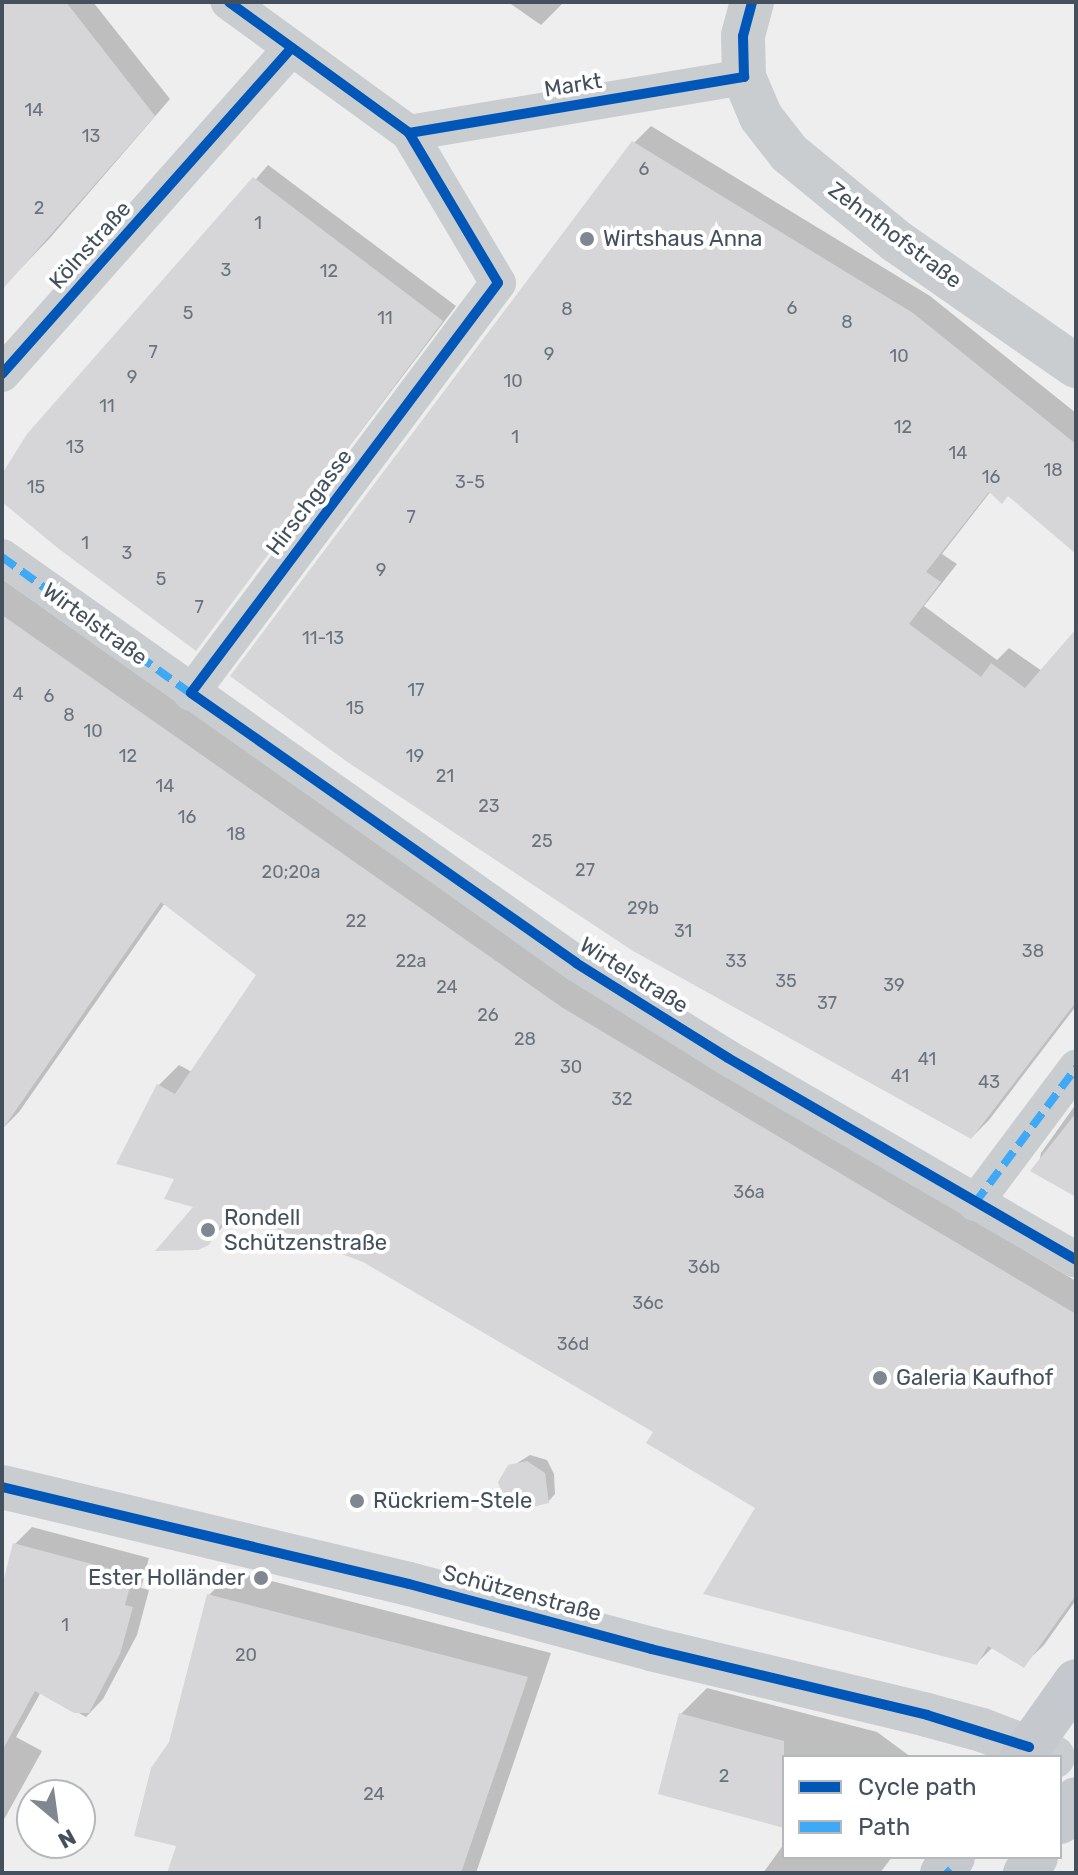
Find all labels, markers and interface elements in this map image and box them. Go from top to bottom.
street label: Markt [542,67,604,103]
house number: 14 [25,99,43,121]
house number: 13 [82,125,100,147]
house number: 6 [639,158,649,180]
street label: Zehnthofstraße [823,176,967,294]
street label: Kölnstraße [44,196,136,294]
house number: 2 [34,197,44,219]
house number: 1 [254,212,262,234]
place label: Wirtshaus Anna [603,226,763,252]
marker: Wirtshaus Anna [578,230,596,248]
house number: 3 [221,259,231,281]
house number: 12 [320,260,338,282]
house number: 6 [787,297,797,319]
house number: 8 [561,298,573,320]
house number: 5 [183,302,193,324]
house number: 11 [377,307,393,329]
house number: 8 [841,311,853,333]
house number: 7 [148,341,158,363]
house number: 9 [544,343,554,365]
house number: 10 [889,345,909,367]
house number: 9 [127,366,137,388]
house number: 10 [503,370,523,392]
house number: 11 [99,395,115,417]
house number: 12 [894,416,912,438]
house number: 1 [511,426,519,448]
house number: 13 [66,436,84,458]
house number: 14 [949,442,967,464]
street label: Hirschgasse [260,444,358,560]
house number: 18 [1043,459,1063,481]
house number: 16 [982,466,1000,488]
house number: 3-5 [455,471,485,493]
house number: 15 [27,476,45,498]
house number: 7 [406,506,416,528]
house number: 1 [81,532,89,554]
house number: 3 [122,542,132,564]
house number: 9 [376,559,386,581]
house number: 5 [156,568,166,590]
street label: Wirtelstraße [37,577,153,671]
house number: 7 [194,596,204,618]
house number: 11-13 [302,627,344,649]
house number: 17 [408,679,424,701]
house number: 4 [12,683,24,705]
house number: 6 [44,685,54,707]
house number: 15 [346,697,364,719]
house number: 8 [63,704,75,726]
house number: 10 [83,720,103,742]
house number: 12 [119,745,137,767]
house number: 19 [406,745,424,767]
house number: 21 [436,765,454,787]
house number: 14 [156,775,174,797]
house number: 23 [478,795,500,817]
house number: 16 [178,806,196,828]
house number: 18 [226,823,246,845]
house number: 25 [531,830,553,852]
house number: 27 [575,859,595,881]
house number: 20;20a [262,861,320,883]
house number: 29b [627,897,659,919]
house number: 22 [345,910,367,932]
house number: 31 [674,920,692,942]
street label: Wirtelstraße [575,931,693,1019]
house number: 38 [1022,940,1044,962]
house number: 22a [395,950,427,972]
house number: 33 [725,950,747,972]
house number: 35 [775,970,797,992]
house number: 39 [883,974,905,996]
house number: 24 [436,976,458,998]
house number: 37 [817,992,837,1014]
house number: 26 [477,1004,499,1026]
house number: 28 [514,1028,536,1050]
house number: 41 [918,1048,936,1070]
house number: 30 [560,1056,582,1078]
house number: 41 [891,1065,909,1087]
house number: 43 [978,1071,1000,1093]
house number: 32 [611,1088,633,1110]
house number: 36a [733,1181,765,1203]
place label: Rondell Schützenstraße [224,1204,387,1256]
marker: Rondell Schützenstraße [199,1221,217,1239]
house number: 36b [688,1256,720,1278]
house number: 36c [632,1292,664,1314]
house number: 36d [557,1333,589,1355]
place label: Galeria Kaufhof [896,1365,1053,1391]
marker: Galeria Kaufhof [871,1369,889,1387]
place label: Rückriem-Stele [373,1488,532,1514]
marker: Rückriem-Stele [348,1492,366,1510]
street label: Schützenstraße [440,1559,604,1627]
place label: Ester Holländer [88,1565,245,1591]
marker: Ester Holländer [252,1569,270,1587]
house number: 1 [61,1614,69,1636]
house number: 20 [235,1644,257,1666]
legend [782,1755,1062,1859]
house number: 2 [719,1765,729,1787]
text: Cycle path [858,1773,977,1801]
north arrow [16,1779,96,1859]
house number: 24 [363,1783,385,1805]
text: Path [858,1813,910,1841]
text: N [53,1823,80,1854]

